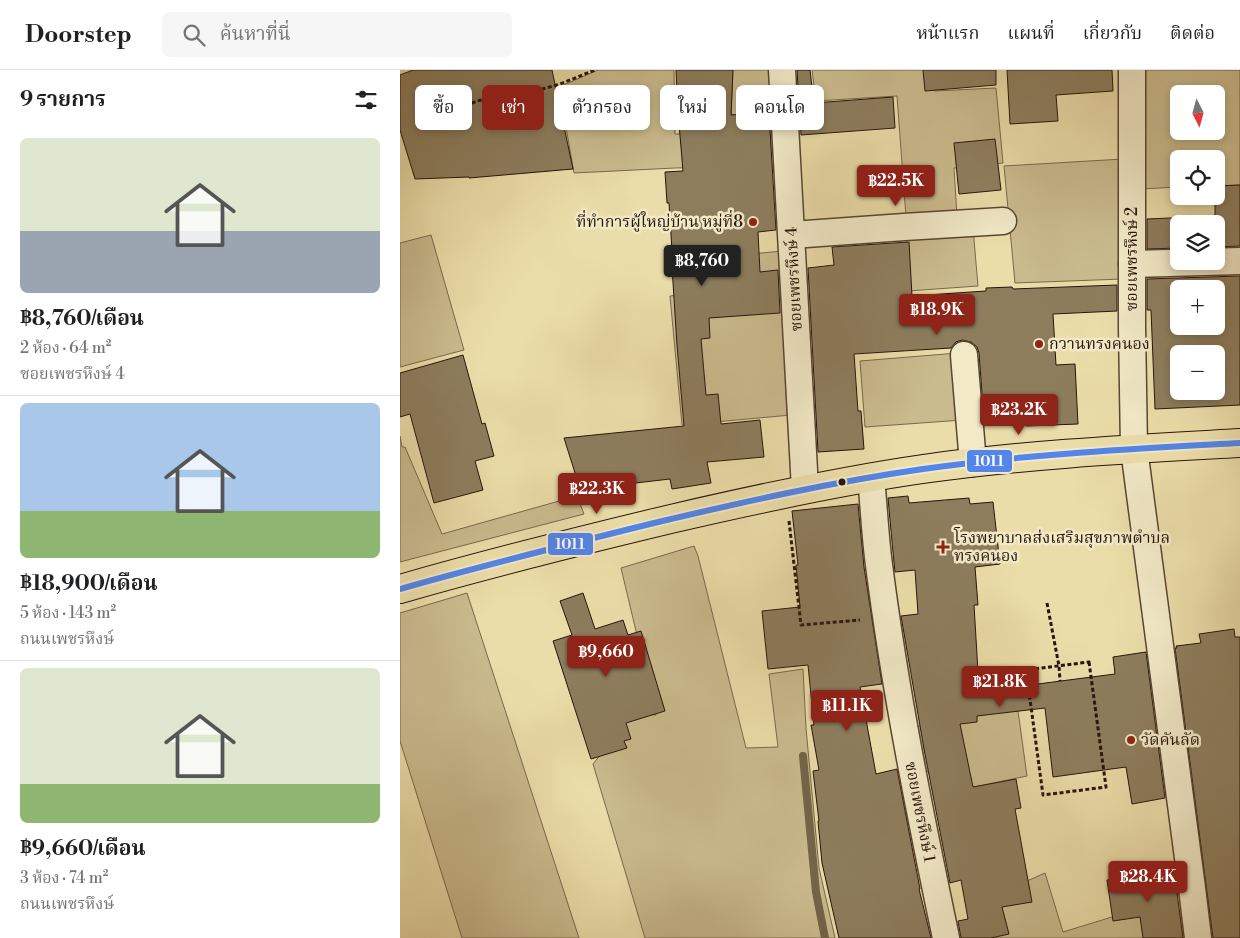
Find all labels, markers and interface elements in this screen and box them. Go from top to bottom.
search box [162,12,512,57]
text: Doorstep [25,20,132,50]
icon: search [180,21,208,49]
text: ค้นหาที่นี่ [220,22,291,46]
text: หน้าแรก [916,22,979,45]
text: แผนที่ [1007,22,1055,45]
text: เกี่ยวกับ [1083,22,1142,45]
text: ติดต่อ [1170,22,1215,45]
chip: ซื้อ [415,85,472,130]
chip: เช่า [482,85,544,130]
chip: ตัวกรอง [554,85,650,130]
chip: ใหม่ [660,85,726,130]
chip: คอนโด [736,85,824,130]
north arrow [1170,85,1225,140]
map controls [1170,85,1225,400]
icon: filters [352,86,380,114]
text: 9 รายการ [20,87,106,113]
button: locate [1170,150,1225,205]
pin: ฿22.5K [855,164,937,207]
icon: home [155,170,245,260]
text: ฿22.5K [868,171,924,191]
street label: ซอยเพชรหึงษ์ 2 [1122,207,1142,311]
place label: ที่ทำการผู้ใหญ่บ้าน หมู่ที่8 [576,210,743,232]
button: layers [1170,215,1225,270]
marker: ที่ทำการผู้ใหญ่บ้าน หมู่ที่8 [747,216,759,228]
street label: ซอยเพชรหึงษ์ 4 [781,226,807,332]
pin: ฿8,760 [661,244,743,287]
text: ฿8,760 [675,251,729,271]
button: + [1170,280,1225,335]
pin: ฿18.9K [896,294,978,336]
text: ฿18.9K [910,300,964,320]
text: ฿8,760/เดือน [20,306,144,332]
place label: กวานทรงคนอง [1049,334,1150,354]
text: 2 ห้อง · 64 m² [20,338,111,358]
marker: กวานทรงคนอง [1033,338,1045,350]
button: − [1170,345,1225,400]
text: ซอยเพชรหึงษ์ 4 [20,364,125,384]
pin: ฿23.2K [978,394,1060,436]
text: ฿23.2K [991,400,1047,420]
icon: home [155,436,245,526]
line badge: 1011 [966,449,1013,473]
text: 1011 [974,453,1004,471]
pin: ฿22.3K [556,472,638,515]
unlabelled marker [837,477,847,487]
text: ฿22.3K [569,479,625,499]
place label: โรงพยาบาลส่งเสริมสุขภาพตำบล ทรงคนอง [953,527,1170,566]
line badge: 1011 [547,532,594,556]
text: 1011 [555,536,585,554]
marker: โรงพยาบาลส่งเสริมสุขภาพตำบล ทรงคนอง [936,540,950,554]
text: ฿18,900/เดือน [20,571,158,597]
text: 5 ห้อง · 143 m² [20,603,116,623]
text: ถนนเพชรหึงษ์ [20,629,114,649]
pin: ฿9,660 [565,636,647,678]
text: ฿9,660 [578,642,634,662]
pin: ฿21.8K [959,666,1041,708]
text: ฿21.8K [973,672,1027,692]
pin: ฿11.1K [806,690,888,732]
text: ฿11.1K [822,696,872,716]
icon: home [155,701,245,791]
place label: วัดคันลัด [1141,730,1200,750]
marker: วัดคันลัด [1125,734,1137,746]
street label: ซอยเพชรหึงษ์ 1 [900,760,940,864]
text: ฿9,660/เดือน [20,836,146,862]
pin: ฿28.4K [1107,860,1189,903]
text: ฿28.4K [1119,867,1177,887]
text: 3 ห้อง · 74 m² [20,868,108,888]
text: ถนนเพชรหึงษ์ [20,894,114,914]

